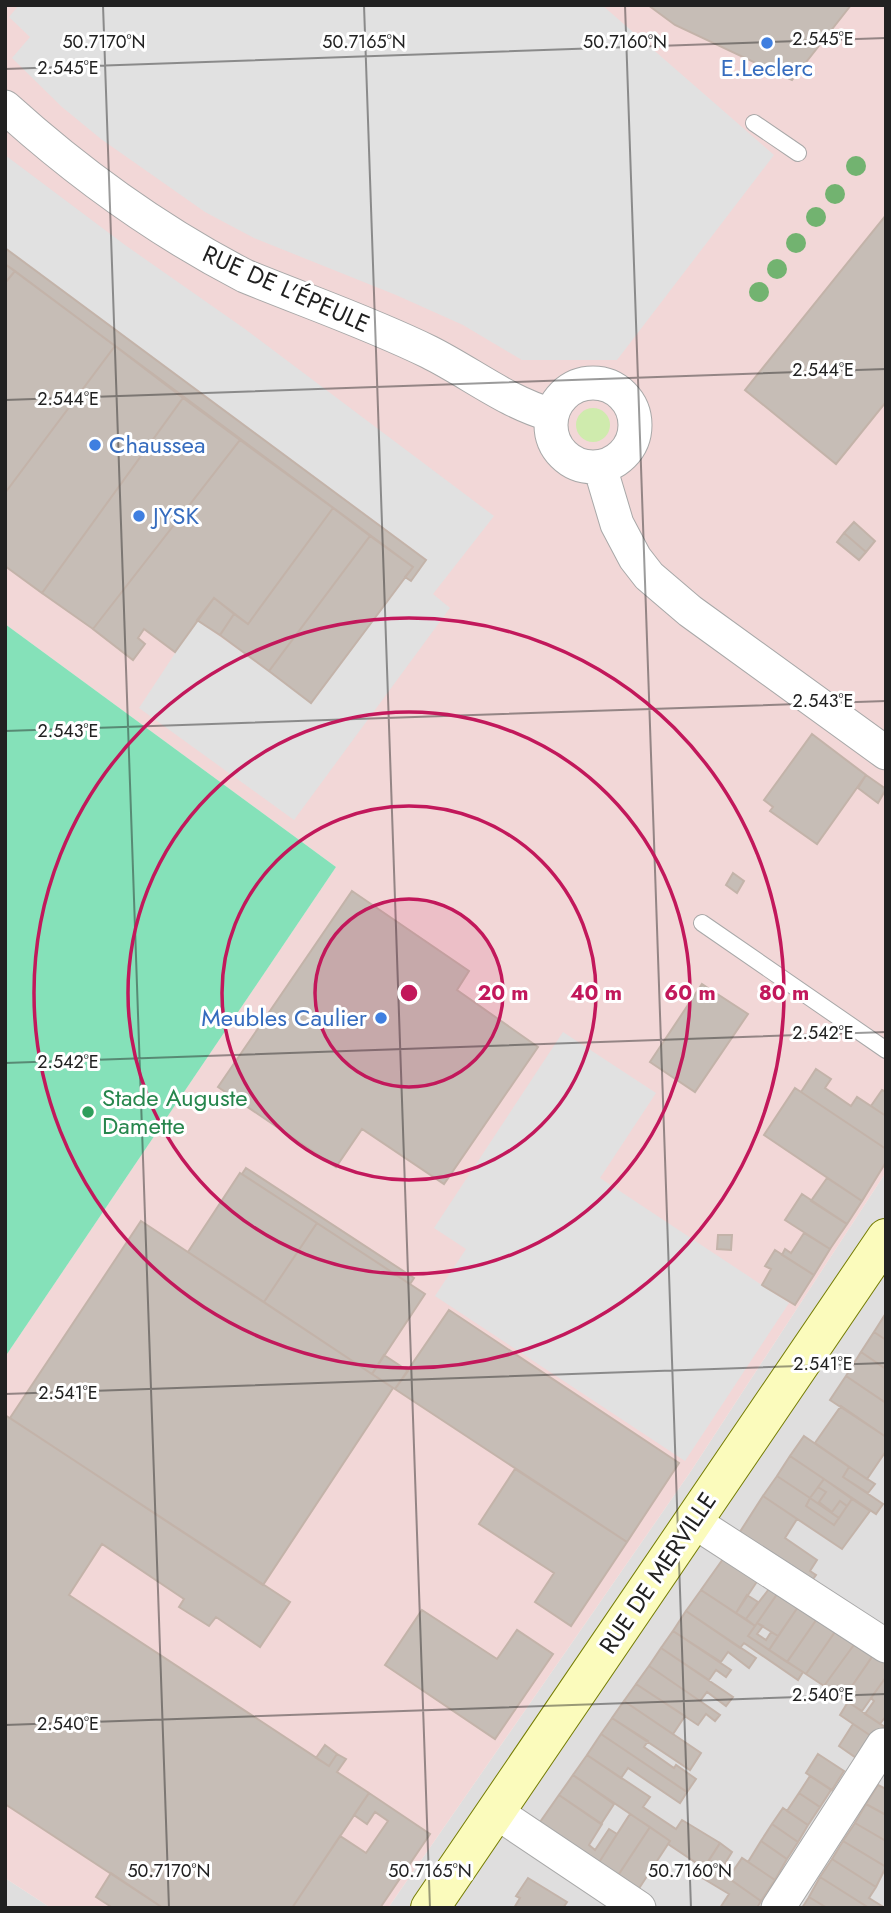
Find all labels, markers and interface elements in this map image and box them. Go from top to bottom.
text: 2.545°E [792,26,854,52]
text: 50.7170°N [62,29,146,55]
text: 50.7165°N [322,29,406,55]
text: 50.7160°N [583,29,667,55]
marker: E.Leclerc [759,35,775,51]
place label: E.Leclerc [721,50,813,85]
text: 2.545°E [37,55,99,81]
street label: RUE DE L'ÉPEULE [197,236,375,341]
text: 2.544°E [792,357,854,383]
text: 2.544°E [37,386,99,412]
place label: Chaussea [109,427,205,462]
marker: Chaussea [87,437,103,453]
place label: JYSK [150,498,199,533]
marker: JYSK [131,508,147,524]
text: 2.543°E [792,688,854,714]
text: 2.543°E [37,718,99,744]
text: 20 m [477,978,529,1008]
text: 40 m [570,978,622,1008]
text: 60 m [664,978,716,1008]
text: 80 m [759,978,809,1008]
centre of rings [397,981,421,1005]
place label: Meubles Caulier [201,1000,368,1035]
marker: Meubles Caulier [373,1010,389,1026]
text: 2.542°E [792,1020,854,1046]
text: 2.542°E [37,1049,99,1075]
place label: Stade Auguste Damette [102,1080,248,1143]
marker: Stade Auguste Damette [80,1104,96,1120]
text: 2.541°E [793,1351,853,1377]
text: 2.541°E [38,1380,98,1406]
street label: RUE DE MERVILLE [590,1485,725,1661]
text: 2.540°E [792,1682,854,1708]
text: 2.540°E [37,1711,99,1737]
text: 50.7170°N [127,1858,211,1884]
text: 50.7165°N [388,1858,472,1884]
text: 50.7160°N [648,1858,732,1884]

